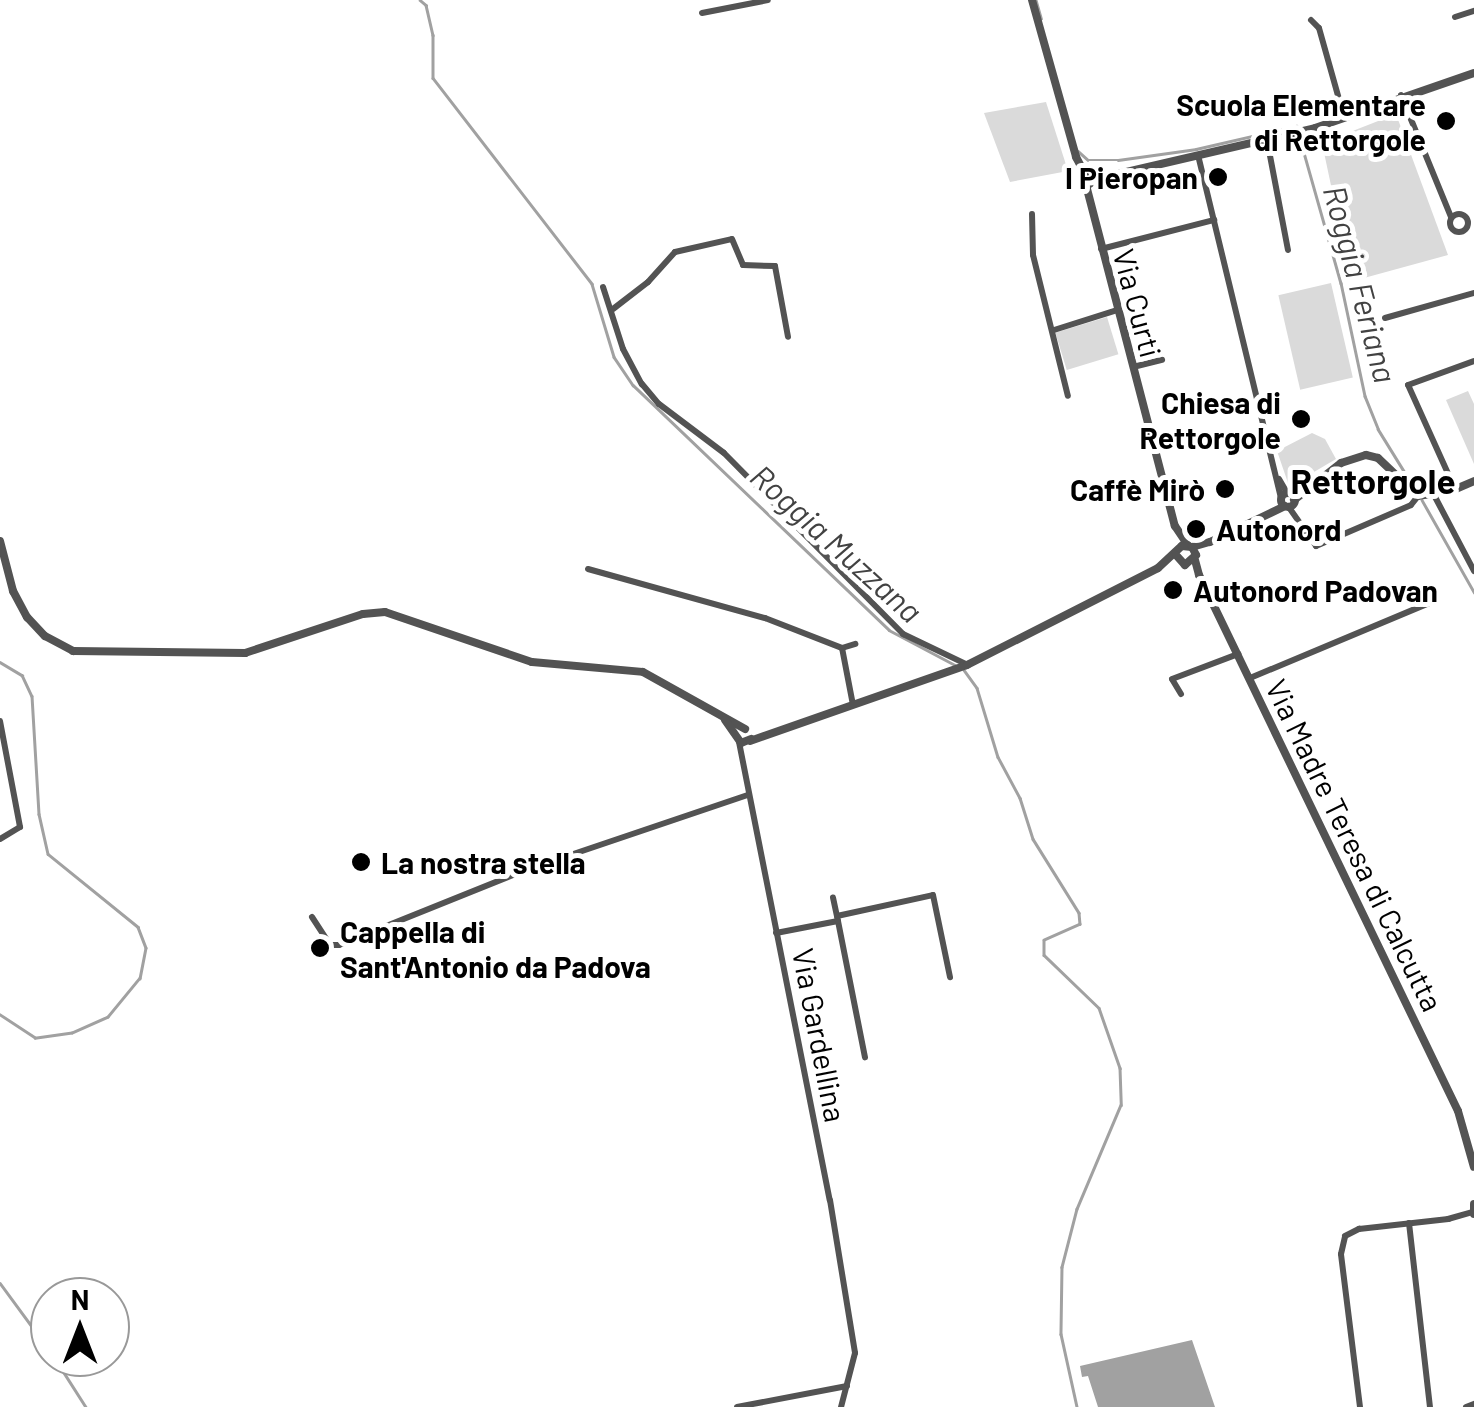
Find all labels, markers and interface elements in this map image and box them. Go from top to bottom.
place label: Scuola Elementare di Rettorgole [1176,86,1426,156]
marker: Scuola Elementare di Rettorgole [1435,110,1457,132]
place label: I Pieropan [1065,159,1198,195]
marker: I Pieropan [1207,166,1229,188]
water label: Roggia Feriana [1316,181,1406,387]
street label: Via Curti [1106,245,1170,361]
place label: Chiesa di Rettorgole [1140,384,1281,454]
marker: Chiesa di Rettorgole [1290,408,1312,430]
water label: Roggia Muzzana [743,456,931,630]
district label: Rettorgole [1291,459,1455,501]
place label: Caffè Mirò [1070,471,1205,507]
marker: Caffè Mirò [1214,478,1236,500]
place label: Autonord [1216,511,1341,547]
marker: Autonord [1185,518,1207,540]
place label: Autonord Padovan [1193,572,1438,608]
marker: Autonord Padovan [1162,579,1184,601]
street label: Via Madre Teresa di Calcutta [1259,673,1451,1017]
place label: La nostra stella [381,844,586,880]
marker: La nostra stella [350,851,372,873]
place label: Cappella di Sant'Antonio da Padova [340,913,651,984]
marker: Cappella di Sant'Antonio da Padova [309,937,331,959]
street label: Via Gardellina [786,945,854,1125]
north arrow [30,1277,130,1377]
text: N [71,1282,89,1316]

